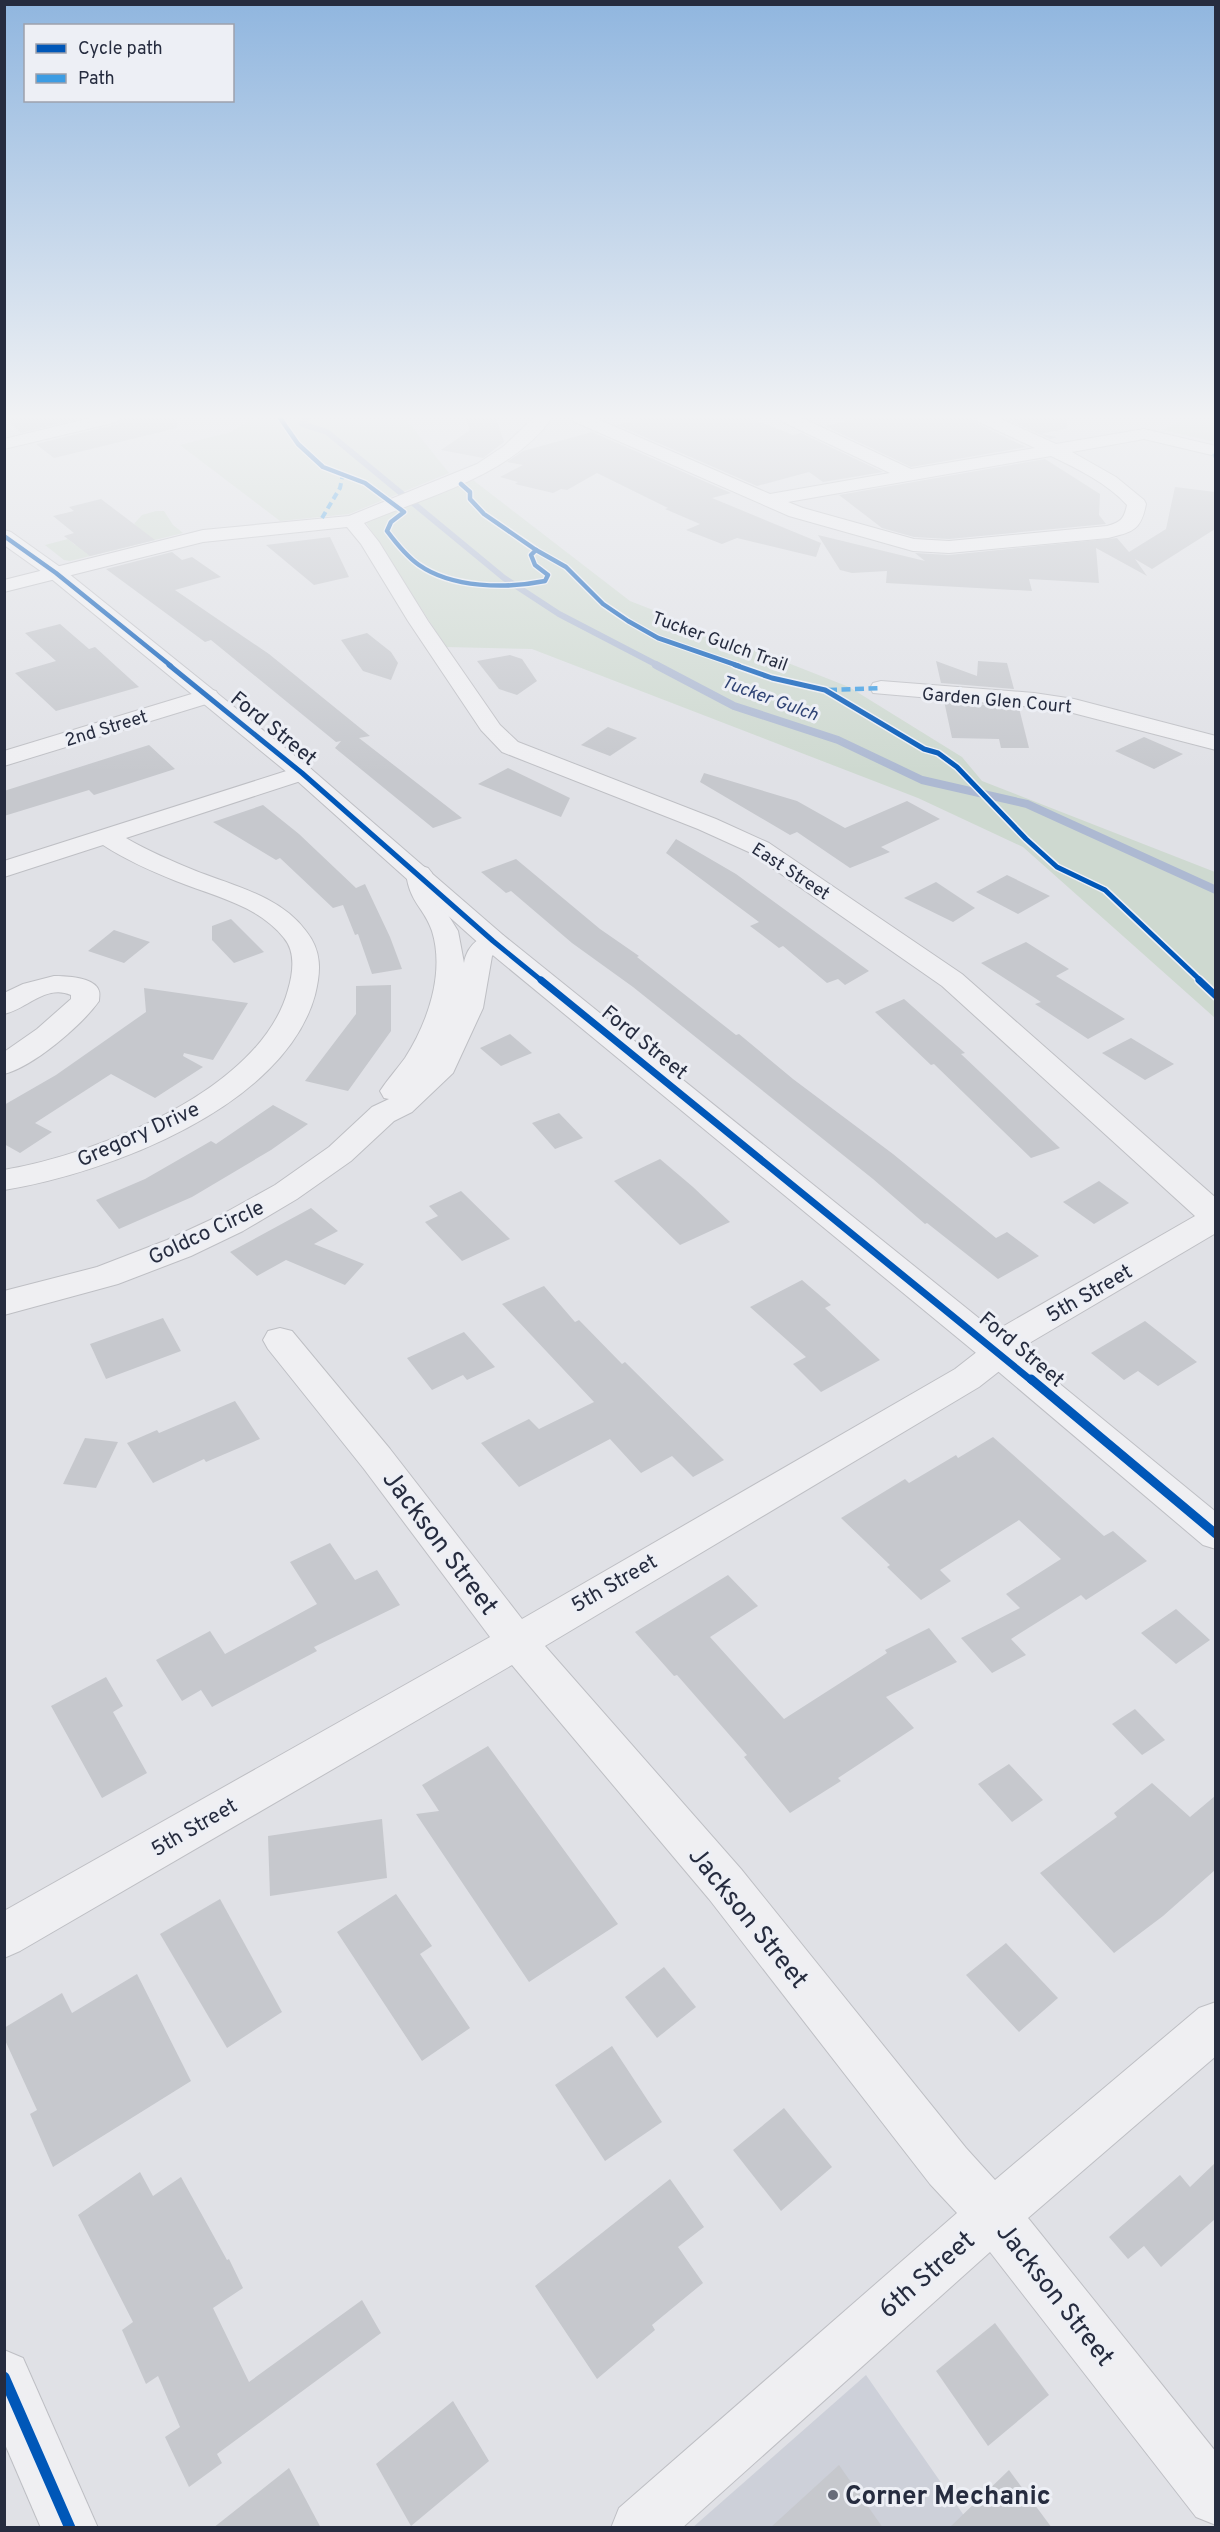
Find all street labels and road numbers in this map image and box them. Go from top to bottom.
street label: Tucker Gulch Trail [648,607,791,678]
street label: Garden Glen Court [921,683,1073,720]
street label: Ford Street [224,686,322,772]
street label: 2nd Street [62,706,151,753]
street label: East Street [747,838,834,906]
street label: Ford Street [595,1000,693,1086]
street label: Gregory Drive [73,1096,204,1174]
street label: Goldco Circle [144,1195,269,1272]
street label: 5th Street [1042,1259,1138,1330]
street label: Ford Street [973,1306,1070,1394]
street label: Jackson Street [374,1464,504,1623]
street label: 5th Street [567,1549,663,1620]
street label: 5th Street [147,1793,243,1864]
street label: Jackson Street [680,1841,814,1996]
street label: Jackson Street [988,2217,1120,2374]
street label: 6th Street [873,2225,983,2327]

